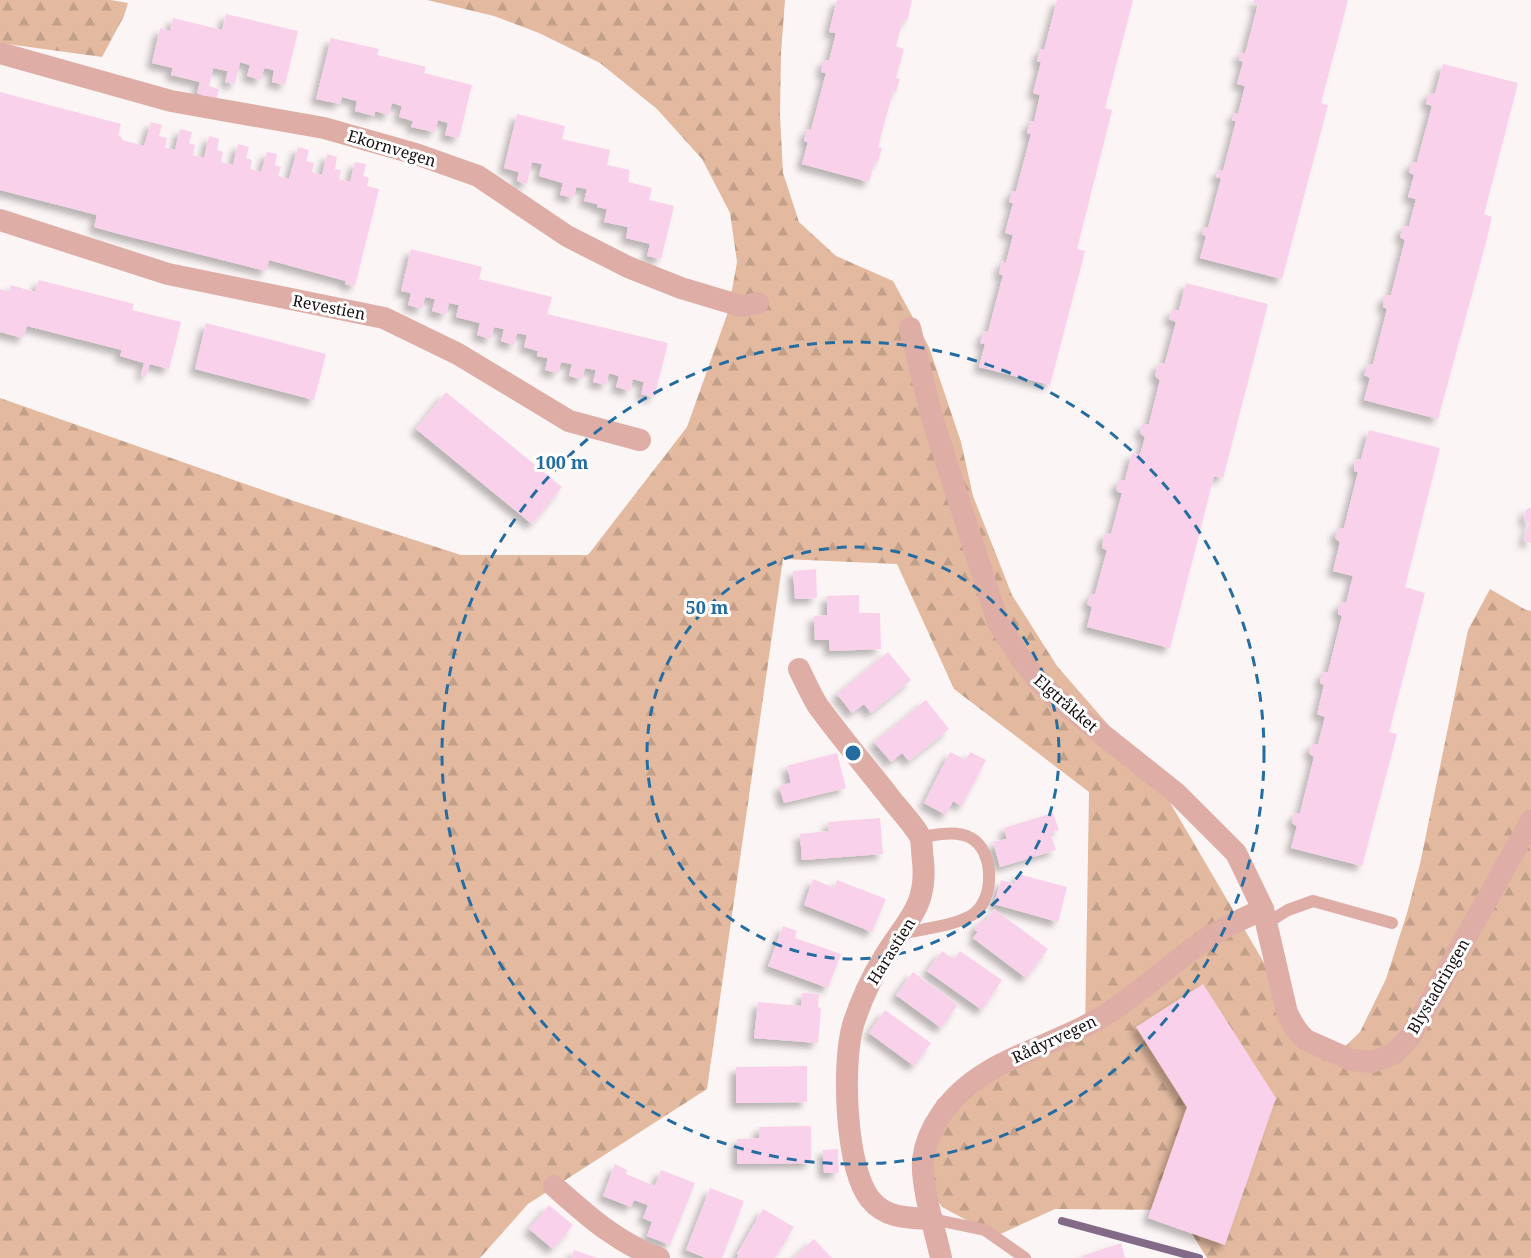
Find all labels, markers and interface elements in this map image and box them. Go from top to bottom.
street label: Ekornvegen [345,124,439,172]
street label: Revestien [291,289,367,325]
text: 100 m [536,450,589,474]
text: 50 m [686,595,729,619]
street label: Elgtråkket [1029,669,1103,737]
centre of rings [843,743,863,763]
street label: Harastien [862,913,920,989]
street label: Blystadringen [1402,934,1474,1038]
street label: Rådyrvegen [1008,1010,1100,1068]

